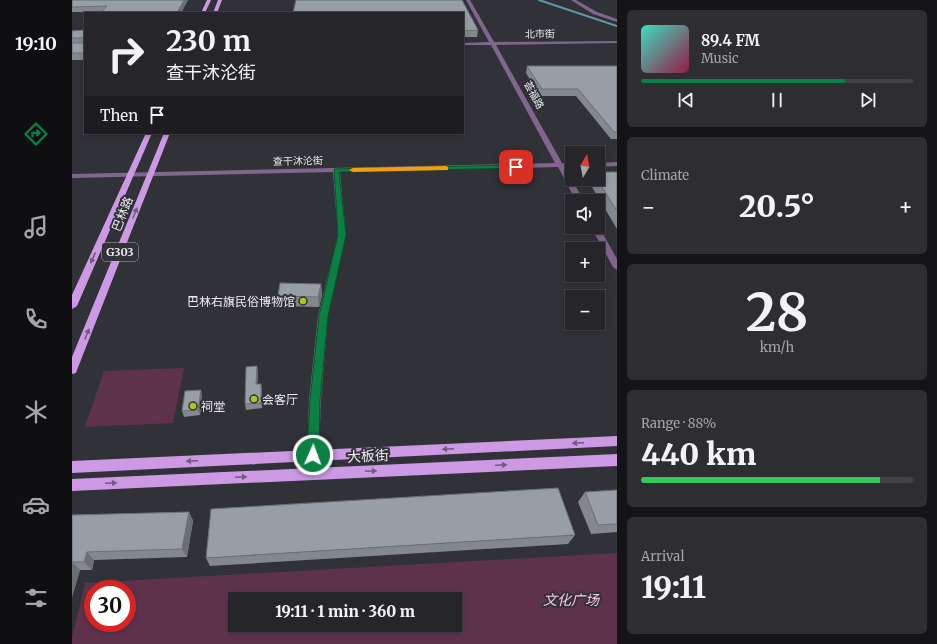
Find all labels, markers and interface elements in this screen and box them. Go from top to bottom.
text: 230 m [166,23,251,59]
street label: 北市街 [525,27,555,41]
icon: right [100,28,152,80]
text: 89.4 FM [701,31,760,50]
text: 19:10 [15,32,57,55]
text: Music [701,50,739,67]
text: 查干沐沦街 [166,61,256,84]
street label: 荟福路 [521,79,547,111]
icon: previous [675,89,697,111]
icon: pause [766,89,788,111]
icon: next [857,89,879,111]
icon: arrive [146,104,168,126]
text: Then [100,106,138,125]
icon: directions [22,120,50,148]
north arrow [565,146,605,186]
map controls [565,146,605,330]
pin [499,150,533,184]
street label: 查干沐沦街 [273,154,323,168]
icon: arrive [505,156,527,178]
text: Climate [641,167,689,184]
text: 20.5° [739,187,815,225]
text: − [641,193,656,221]
text: + [898,193,913,221]
street label: 巴林路 [108,194,136,234]
button: sound [565,194,605,234]
one-way arrow [132,208,138,219]
icon: music [22,213,50,241]
button: + [565,242,605,282]
road number: G303 [102,243,138,261]
one-way arrow [90,252,97,264]
text: 28 [746,280,808,345]
button: − [565,290,605,330]
place label: 巴林右旗民俗博物馆 [187,294,295,309]
marker: 巴林右旗民俗博物馆 [298,296,308,306]
icon: phone [22,305,50,333]
one-way arrow [84,328,90,340]
text: km/h [760,339,794,356]
place label: 会客厅 [262,392,298,407]
marker: 会客厅 [249,394,259,404]
icon: climate [22,398,50,426]
place label: 祠堂 [201,399,225,414]
marker: 祠堂 [188,401,198,411]
text: Range · 88% [641,415,716,432]
position arrow [292,434,334,476]
text: 440 km [641,435,756,473]
one-way arrow [572,440,584,447]
street label: 大板街 [347,446,389,466]
one-way arrow [442,446,454,453]
one-way arrow [185,458,198,464]
one-way arrow [495,462,508,468]
one-way arrow [365,468,378,474]
one-way arrow [235,474,248,480]
one-way arrow [105,480,118,486]
icon: car [22,491,50,519]
text: Arrival [641,548,684,565]
text: 19:11 [641,568,706,606]
speed limit sign: 30 [84,580,136,632]
icon: filters [22,584,50,612]
park label: 文化广场 [543,591,600,609]
text: 19:11 · 1 min · 360 m [275,602,415,621]

